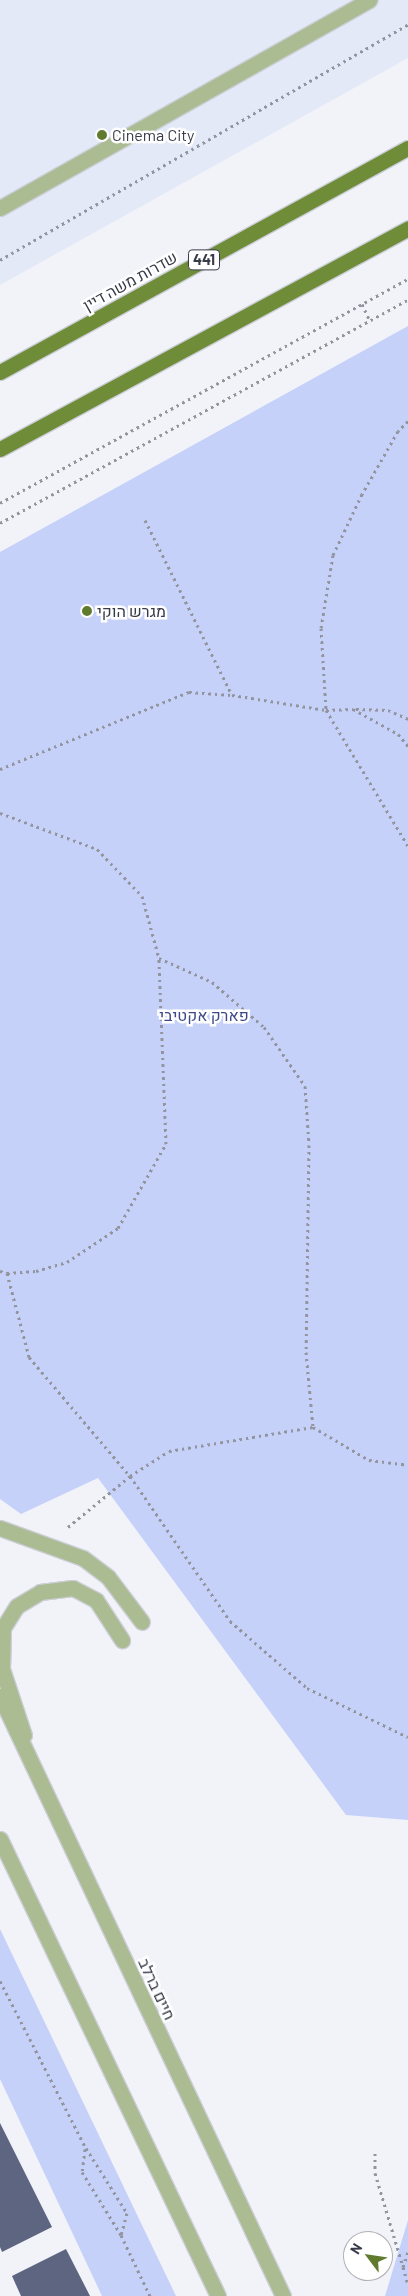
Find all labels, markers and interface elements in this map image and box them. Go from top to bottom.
place label: Cinema City [112,125,194,145]
marker: Cinema City [96,129,108,141]
street label: שדרות משה דיין [79,247,181,315]
road number: 441 [188,248,220,272]
place label: מגרש הוקי [97,601,166,621]
marker: מגרש הוקי [81,605,93,617]
park label: פארק אקטיבי [159,1005,249,1025]
street label: חיים ברלב [134,1955,180,2023]
north arrow [343,2231,393,2281]
text: N [346,2240,365,2257]

